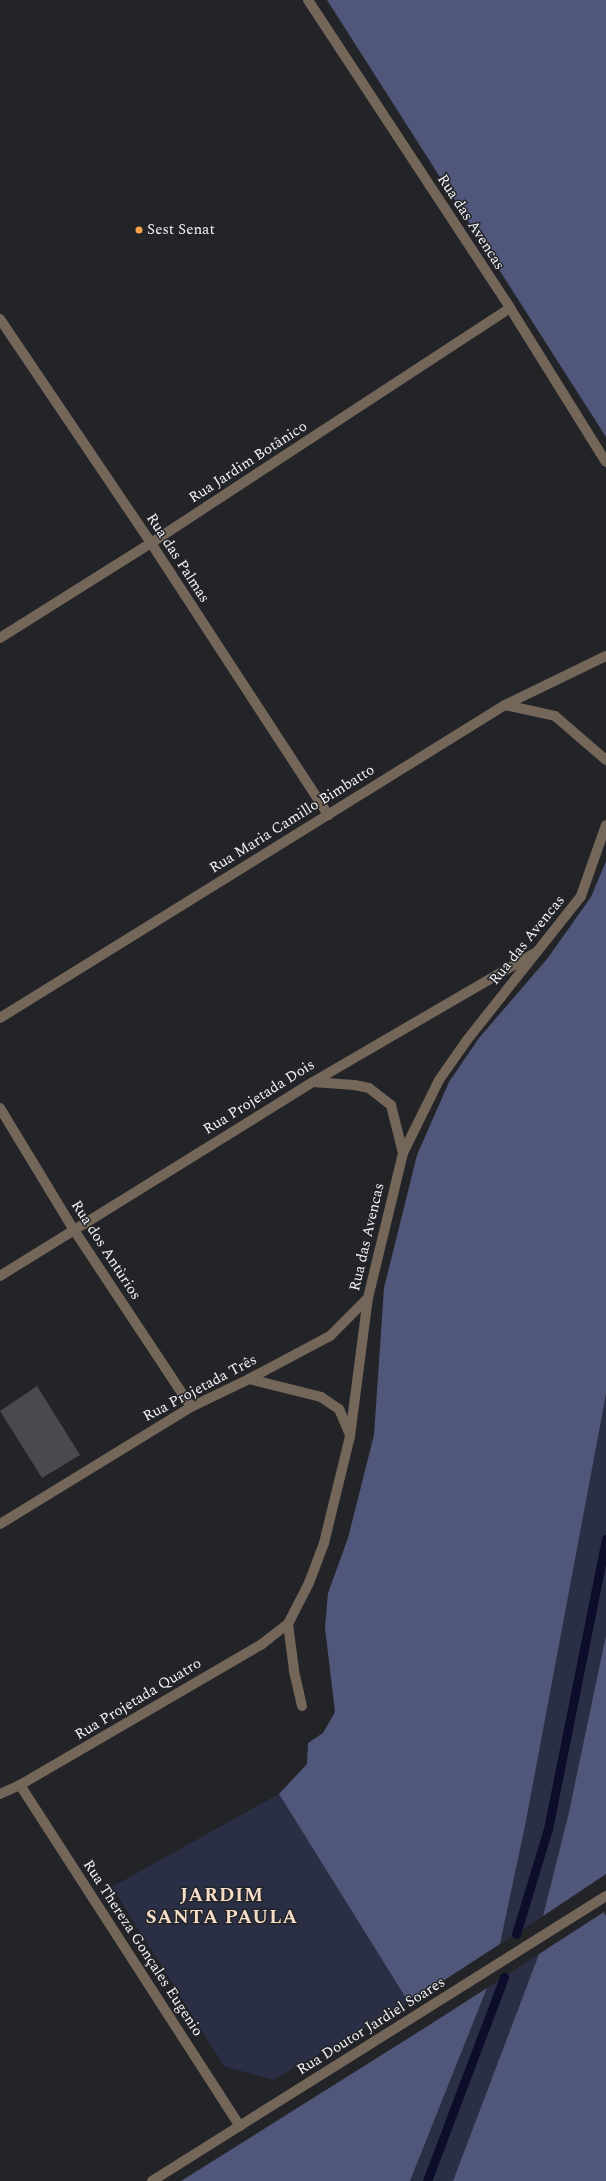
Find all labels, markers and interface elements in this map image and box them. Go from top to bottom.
street label: Rua das Avencas [433,171,509,273]
place label: Sest Senat [147,221,215,239]
marker: Sest Senat [134,225,144,235]
street label: Rua Jardim Botânico [186,417,310,507]
street label: Rua das Palmas [142,510,214,606]
street label: Rua Maria Camillo Bimbatto [206,761,378,877]
street label: Rua das Avencas [485,892,569,988]
street label: Rua Projetada Dois [200,1055,318,1139]
street label: Rua das Avencas [346,1181,388,1293]
street label: Rua dos Antùrios [67,1197,145,1303]
street label: Rua Projetada Três [140,1350,260,1426]
street label: Rua Projetada Quatro [72,1654,204,1744]
street label: Rua Thereza Gonçales Eugenio [79,1856,207,2040]
district label: JARDIM SANTA PAULA [146,1885,298,1929]
street label: Rua Doutor Jardiel Soares [294,1973,448,2079]

